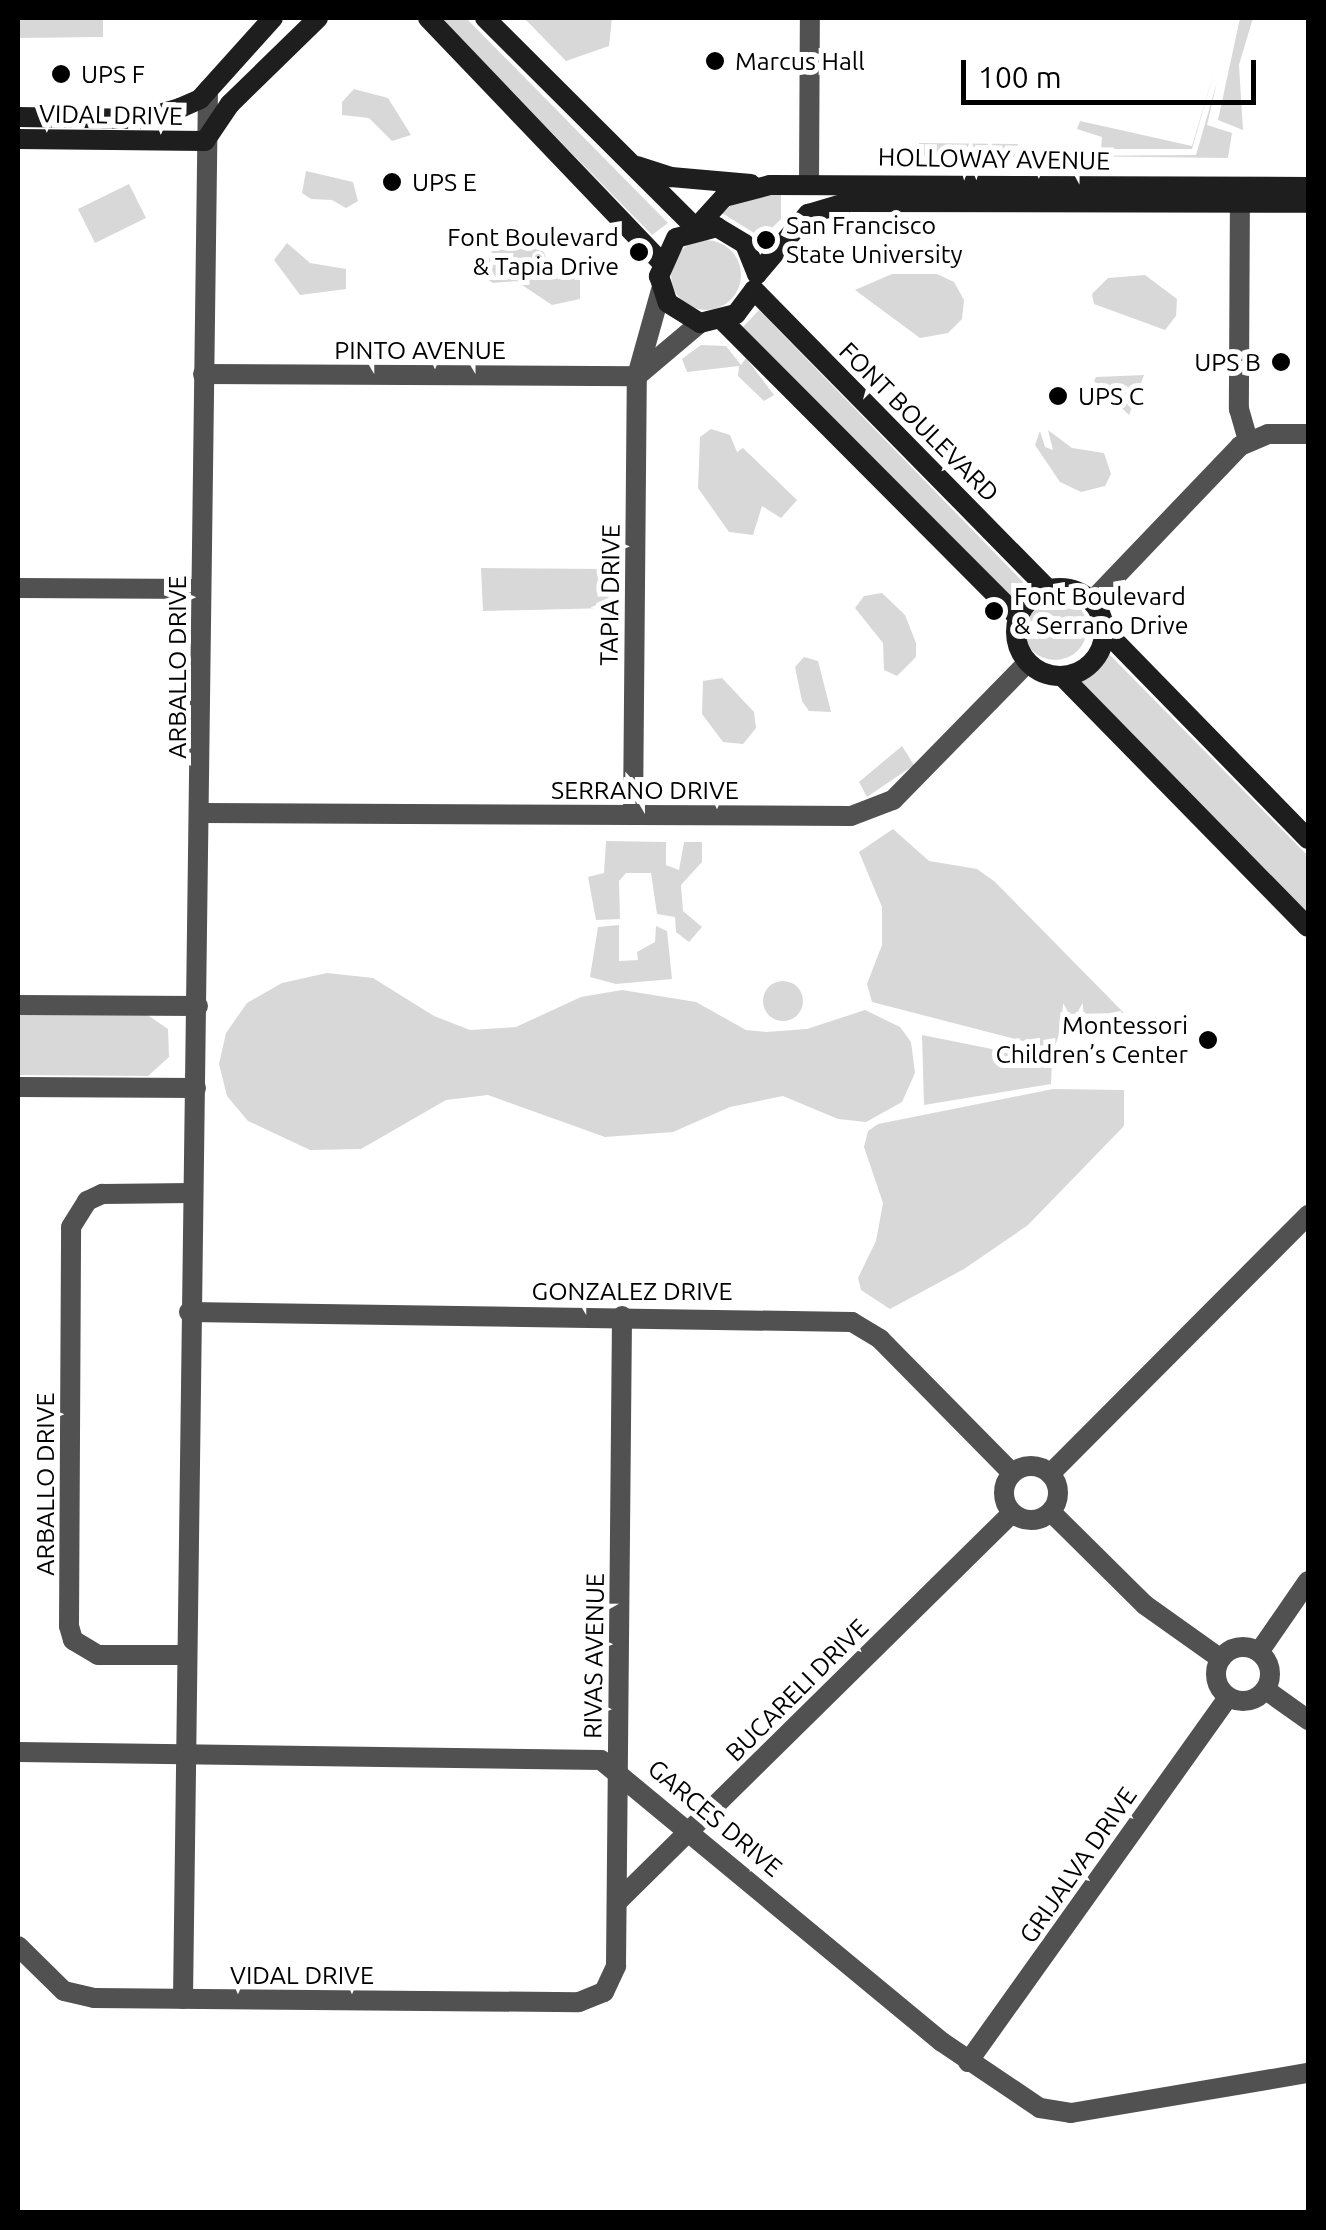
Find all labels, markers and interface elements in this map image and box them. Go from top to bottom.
scale bar [966,40,1261,102]
place label: Marcus Hall [735,46,865,76]
marker: Marcus Hall [704,50,726,72]
place label: UPS F [81,59,145,89]
text: 100 m [978,60,1062,94]
marker: UPS F [50,63,72,85]
street label: VIDAL DRIVE [39,99,183,131]
street label: HOLLOWAY AVENUE [878,142,1110,176]
place label: UPS E [412,167,477,197]
marker: UPS E [381,171,403,193]
place label: San Francisco State University [786,211,963,270]
place label: Font Boulevard & Tapia Drive [447,223,619,282]
marker: San Francisco State University [755,229,777,251]
marker: Font Boulevard & Tapia Drive [628,241,650,263]
street label: PINTO AVENUE [334,335,506,365]
street label: FONT BOULEVARD [833,336,1005,508]
place label: UPS B [1194,347,1261,377]
marker: UPS B [1270,351,1292,373]
place label: UPS C [1078,381,1144,411]
marker: UPS C [1047,385,1069,407]
street label: TAPIA DRIVE [594,524,626,666]
street label: ARBALLO DRIVE [162,575,192,759]
place label: Font Boulevard & Serrano Drive [1014,582,1188,641]
marker: Font Boulevard & Serrano Drive [983,600,1005,622]
street label: SERRANO DRIVE [551,775,739,805]
place label: Montessori Children’s Center [995,1011,1188,1070]
marker: Montessori Children’s Center [1197,1029,1219,1051]
street label: GONZALEZ DRIVE [532,1276,732,1306]
street label: ARBALLO DRIVE [30,1392,60,1576]
street label: RIVAS AVENUE [578,1573,610,1739]
street label: BUCARELI DRIVE [720,1613,874,1767]
street label: GARCES DRIVE [642,1753,788,1883]
street label: GRIJALVA DRIVE [1013,1781,1143,1949]
street label: VIDAL DRIVE [230,1960,374,1990]

